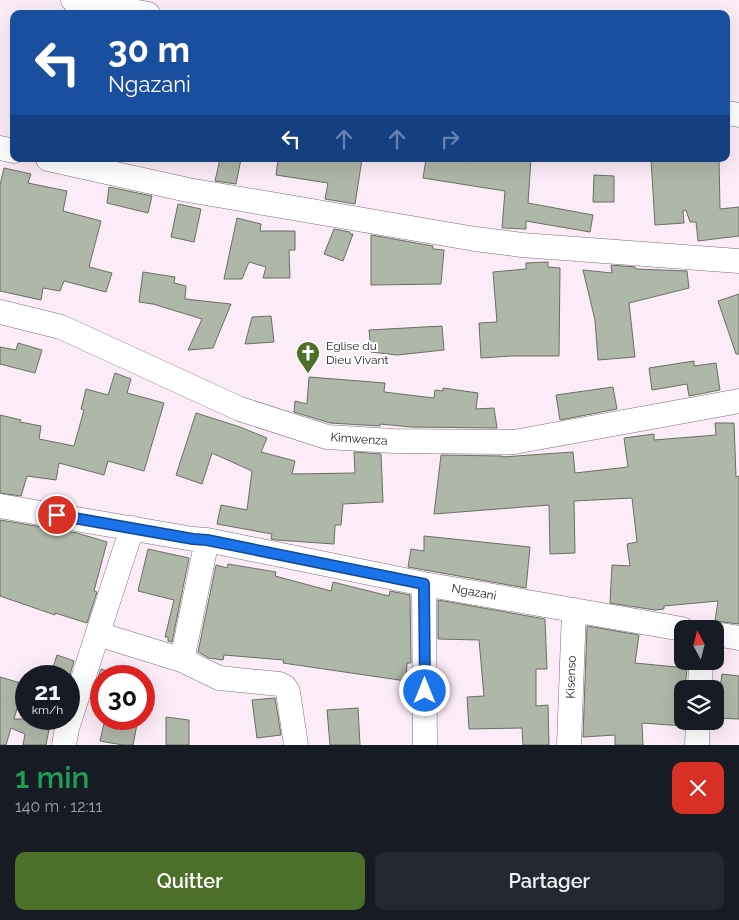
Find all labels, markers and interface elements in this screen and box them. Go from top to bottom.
text: 30 m [108,29,190,70]
icon: left [25,30,90,95]
text: Ngazani [108,71,191,97]
icon: left [277,125,305,153]
icon: ahead [330,125,358,153]
icon: ahead [383,125,411,153]
icon: right [436,125,464,153]
place label: Eglise du Dieu Vivant [326,339,389,367]
church icon: Eglise du Dieu Vivant [295,340,321,374]
street label: Kimwenza [330,430,388,448]
pin [36,494,78,536]
icon: arrive [43,501,71,529]
street label: Ngazani [451,581,497,603]
north arrow [674,620,724,670]
map controls [674,620,724,730]
street label: Kisenso [563,655,579,699]
position arrow [398,664,450,716]
speed limit sign: 30 [90,665,155,730]
text: 21 [34,676,61,706]
button: layers [674,680,724,730]
text: km/h [32,703,63,717]
text: 1 min [15,760,90,795]
button: close [672,762,724,814]
text: 140 m · 12:11 [15,797,102,816]
button: Quitter [15,852,365,910]
button: Partager [375,852,724,910]

